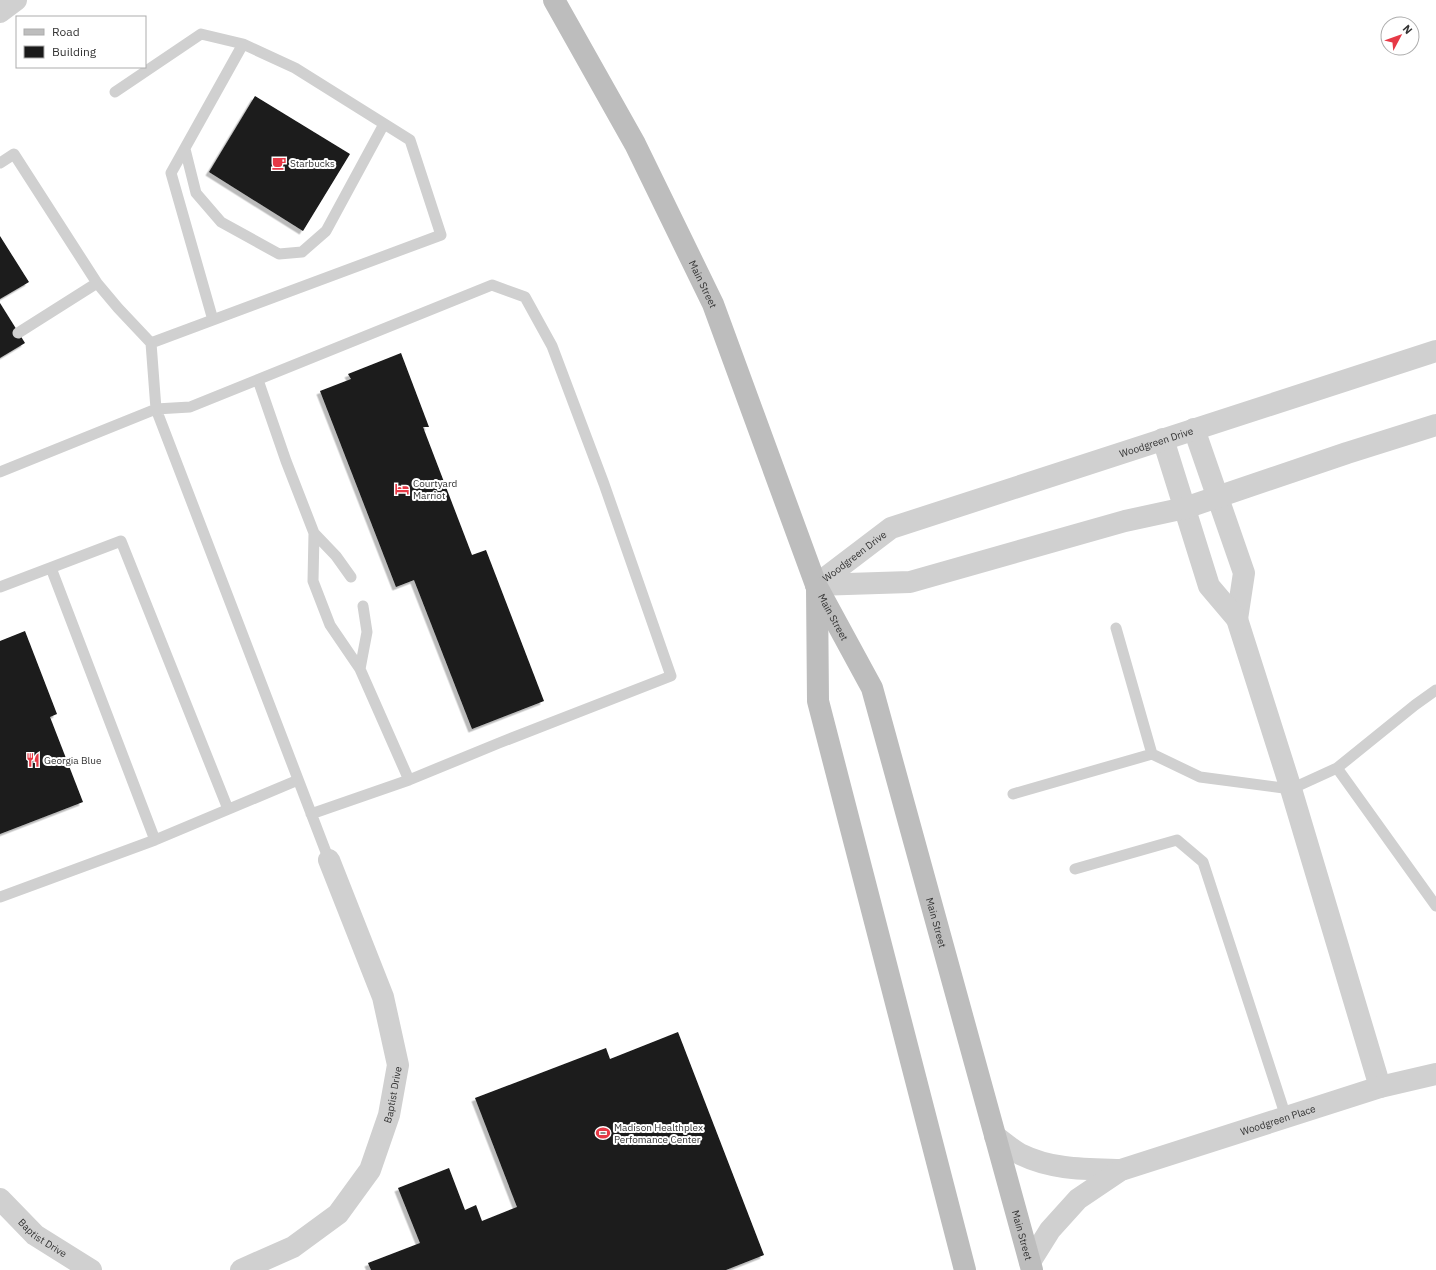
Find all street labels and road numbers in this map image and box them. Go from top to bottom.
street label: Main Street [686,258,720,310]
street label: Woodgreen Drive [1118,424,1195,460]
street label: Woodgreen Drive [820,527,889,584]
street label: Main Street [815,591,852,643]
street label: Main Street [923,896,950,950]
street label: Baptist Drive [380,1065,404,1125]
street label: Woodgreen Place [1238,1101,1318,1138]
street label: Main Street [1009,1208,1036,1262]
street label: Baptist Drive [16,1215,70,1260]

